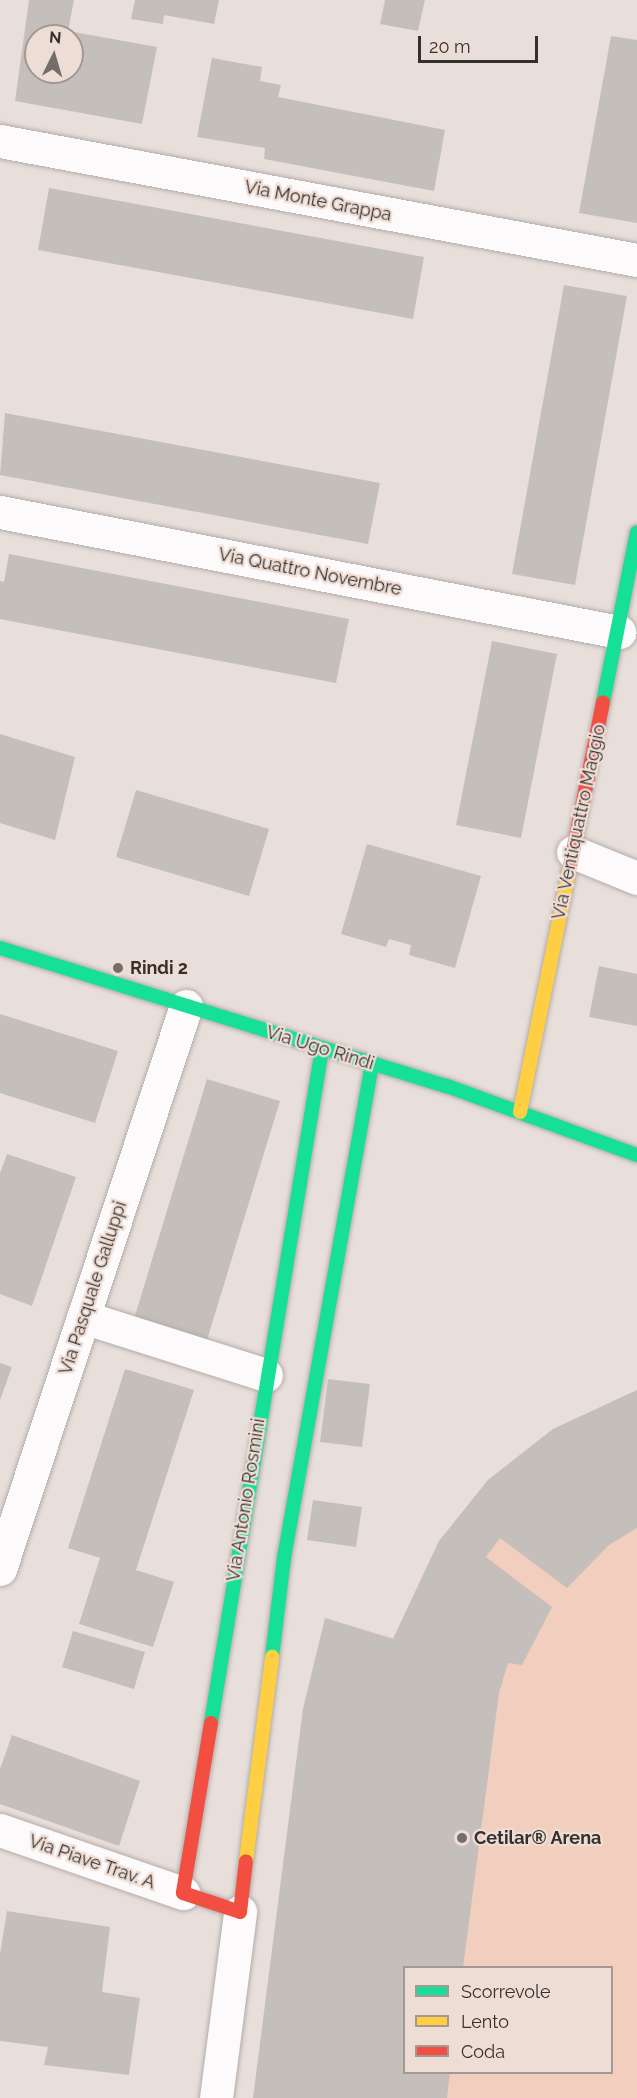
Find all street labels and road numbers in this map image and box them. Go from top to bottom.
street label: Via Monte Grappa [243,176,393,226]
street label: Via Quattro Novembre [217,544,403,600]
street label: Via Ventiquattro Maggio [548,722,610,922]
street label: Via Ugo Rindi [263,1021,377,1075]
street label: Via Pasquale Galluppi [55,1199,131,1377]
street label: Via Antonio Rosmini [222,1417,270,1583]
street label: Via Piave Trav. A [25,1830,159,1894]

